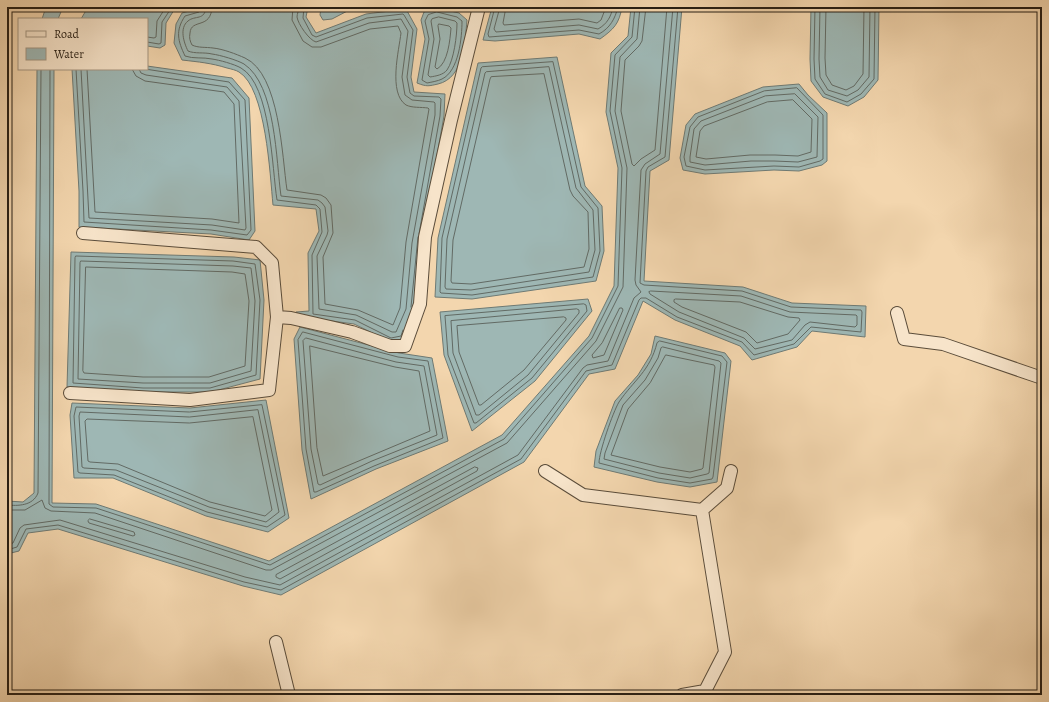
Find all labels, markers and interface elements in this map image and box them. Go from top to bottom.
legend [18,18,148,70]
text: Road [54,26,80,42]
text: Water [53,46,84,62]

